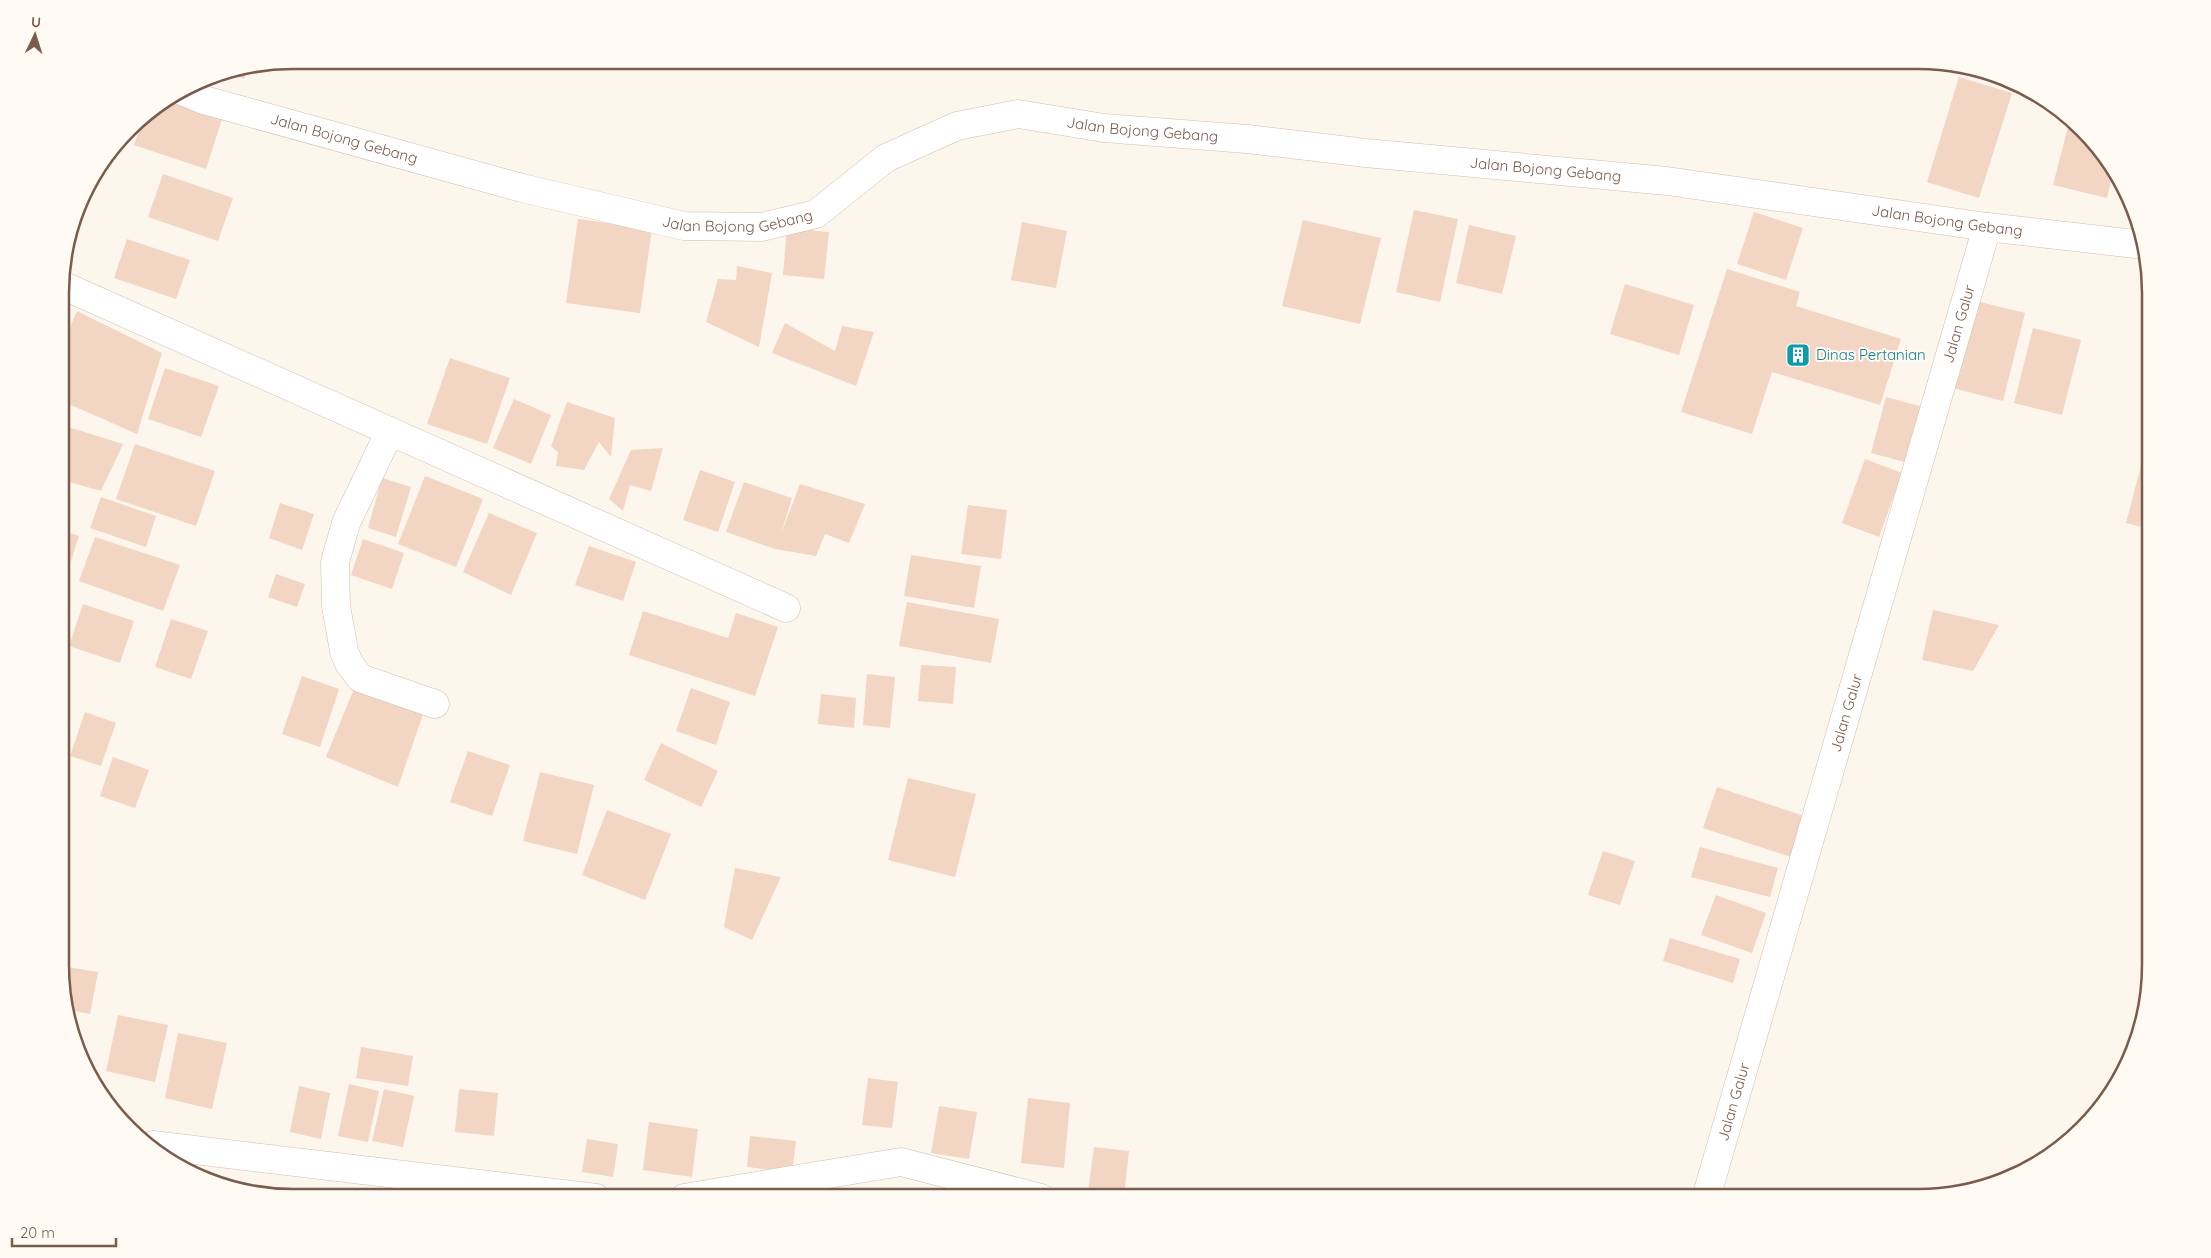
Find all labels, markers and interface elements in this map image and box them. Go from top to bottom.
north arrow [10,10,60,60]
text: U [30,13,41,31]
street label: Jalan Bojong Gebang [268,109,420,168]
street label: Jalan Bojong Gebang [1065,112,1219,146]
street label: Jalan Bojong Gebang [1469,153,1622,186]
street label: Jalan Bojong Gebang [1870,201,2024,240]
street label: Jalan Bojong Gebang [660,205,815,236]
street label: Jalan Galur [1938,282,1979,365]
building icon: Dinas Pertanian [1785,342,1811,368]
place label: Dinas Pertanian [1816,345,1926,364]
street label: Jalan Galur [1826,671,1866,754]
street label: Jalan Galur [1713,1060,1754,1143]
scale bar [12,1216,116,1248]
text: 20 m [20,1223,55,1242]

